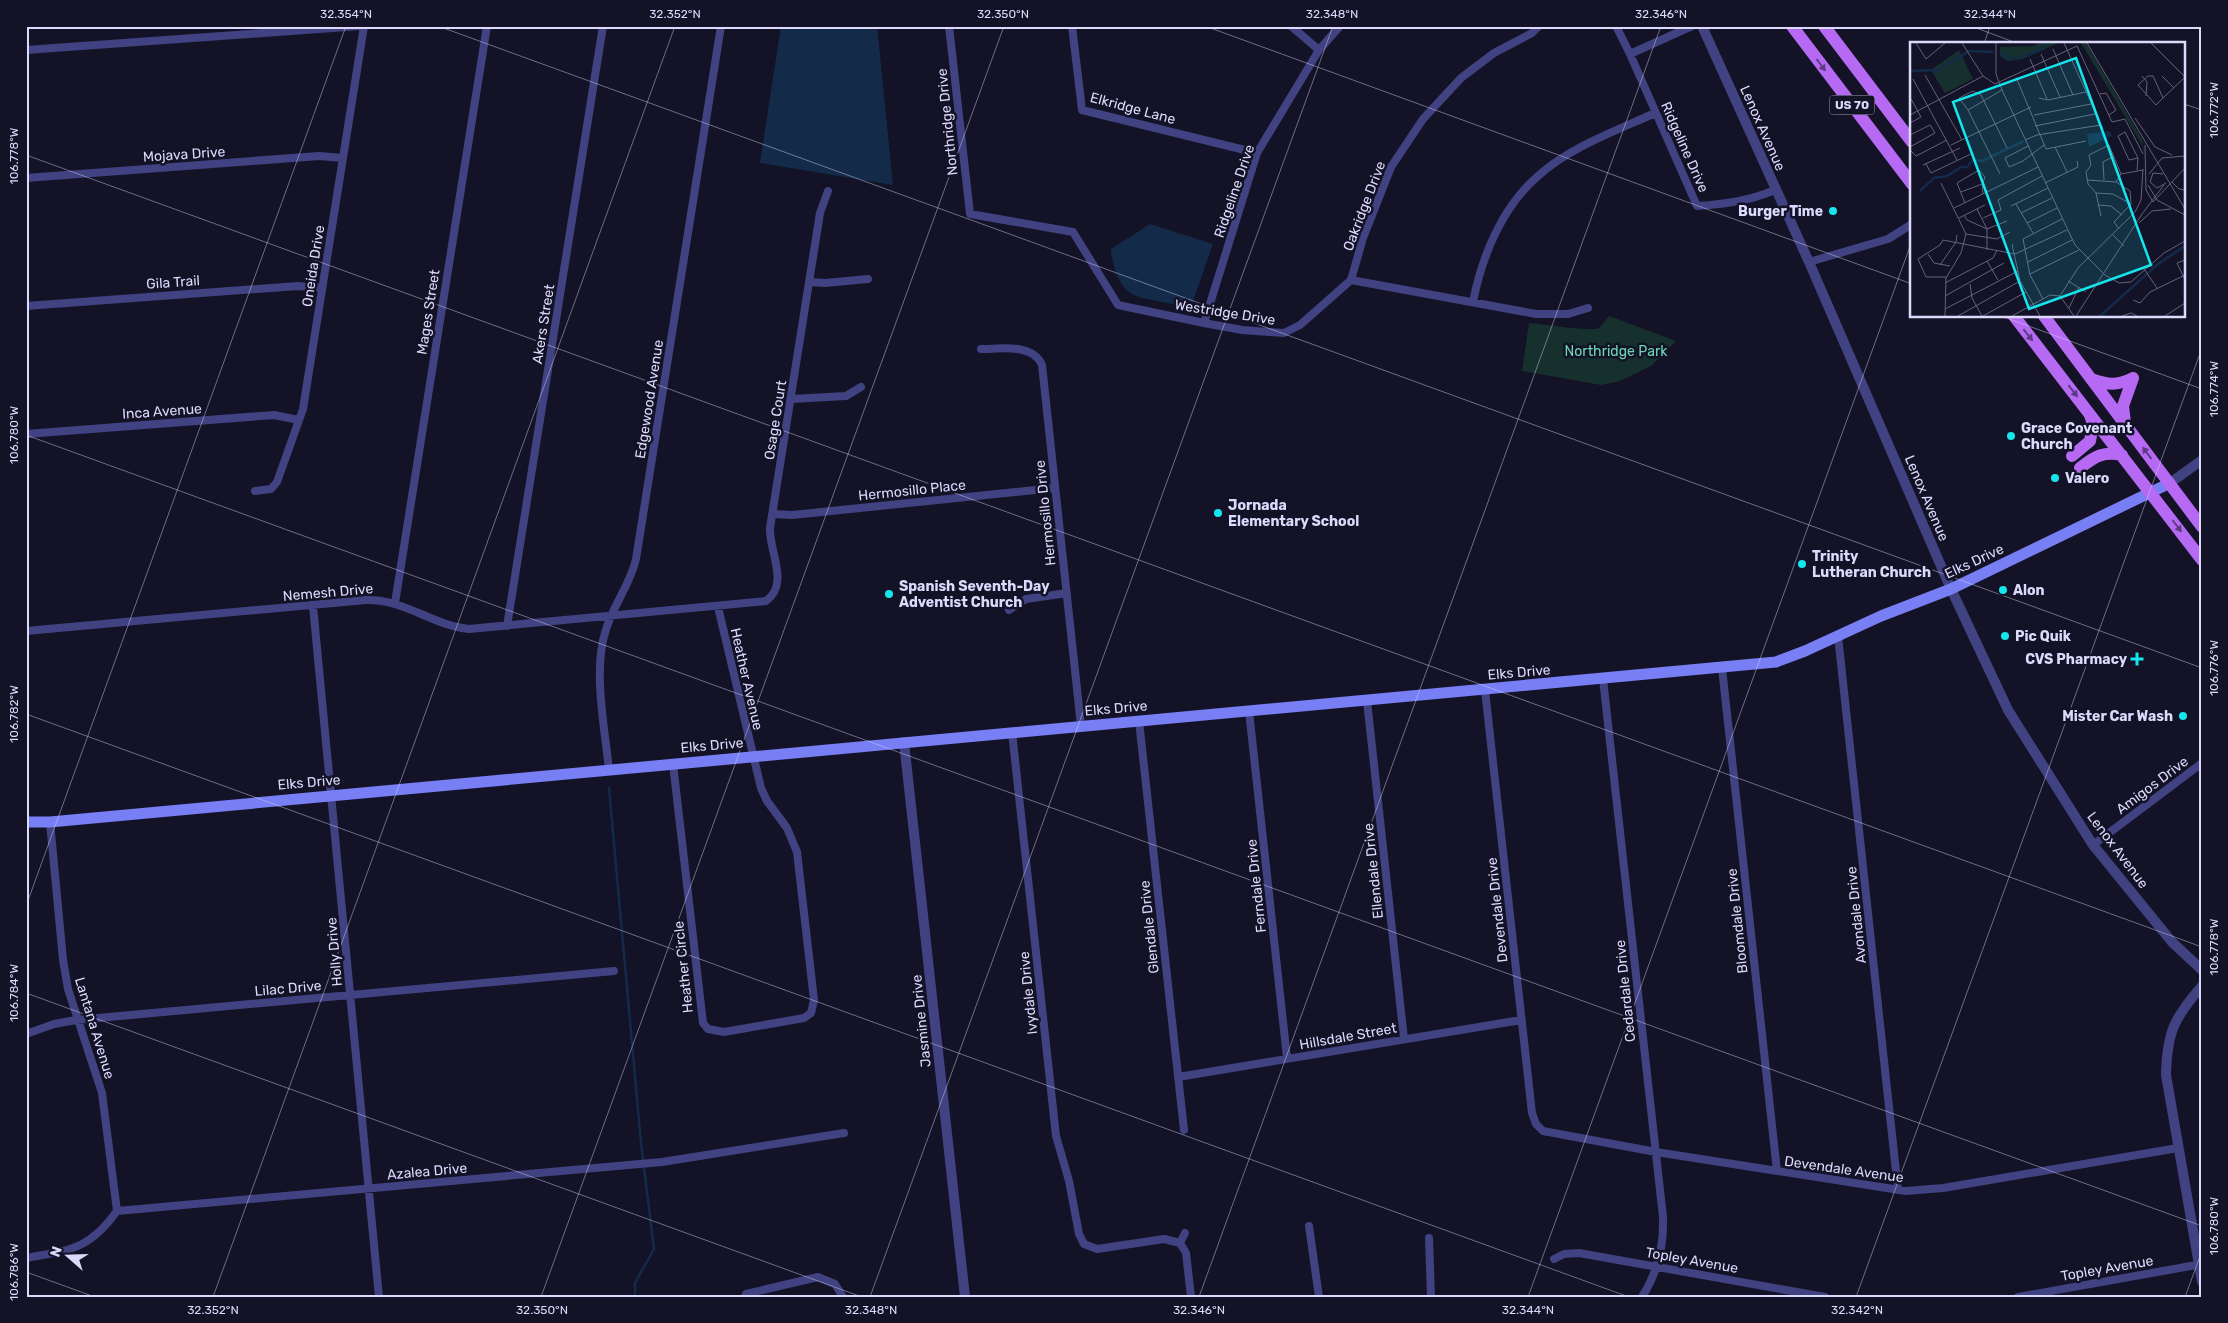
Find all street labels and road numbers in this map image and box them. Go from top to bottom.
street label: Northridge Drive [933,67,962,176]
street label: Lenox Avenue [1736,83,1789,174]
street label: Elkridge Lane [1088,89,1178,128]
road number: US 70 [1830,96,1874,114]
street label: Ridgeline Drive [1657,99,1712,195]
street label: Ridgeline Drive [1211,142,1258,240]
street label: Mojava Drive [142,143,226,166]
street label: Oakridge Drive [1340,159,1389,253]
street label: Oneida Drive [299,224,328,308]
street label: Mages Street [413,268,444,356]
street label: Gila Trail [146,272,200,293]
street label: Akers Street [529,282,558,365]
street label: Westridge Drive [1173,296,1277,329]
street label: Edgewood Avenue [632,338,667,460]
street label: Osage Court [761,378,790,461]
street label: Inca Avenue [122,400,203,423]
street label: Lenox Avenue [1901,453,1952,544]
street label: Hermosillo Drive [1031,459,1059,567]
street label: Hermosillo Place [857,476,967,505]
street label: Elks Drive [1942,540,2007,583]
street label: Nemesh Drive [282,580,374,605]
street label: Heather Avenue [726,626,767,732]
street label: Elks Drive [1487,661,1551,684]
street label: Elks Drive [1084,697,1148,720]
street label: Elks Drive [680,734,744,757]
street label: Amigos Drive [2113,753,2192,818]
street label: Elks Drive [277,771,341,794]
street label: Lenox Avenue [2083,809,2152,892]
street label: Ellendale Drive [1360,822,1387,920]
street label: Ferndale Drive [1243,838,1270,934]
street label: Devendale Drive [1484,856,1511,963]
street label: Avondale Drive [1843,865,1870,964]
street label: Bloomdale Drive [1724,867,1751,974]
street label: Glendale Drive [1136,879,1163,974]
street label: Holly Drive [323,917,346,987]
street label: Heather Circle [670,920,697,1014]
street label: Cedardale Drive [1612,939,1639,1043]
street label: Ivydale Drive [1016,950,1041,1035]
street label: Jasmine Drive [908,974,935,1068]
street label: Lantana Avenue [71,975,118,1081]
street label: Lilac Drive [254,977,322,1000]
street label: Hillsdale Street [1298,1019,1399,1053]
street label: Devendale Avenue [1783,1153,1905,1186]
street label: Azalea Drive [386,1160,468,1183]
street label: Topley Avenue [1644,1244,1740,1277]
street label: Topley Avenue [2060,1252,2155,1285]

